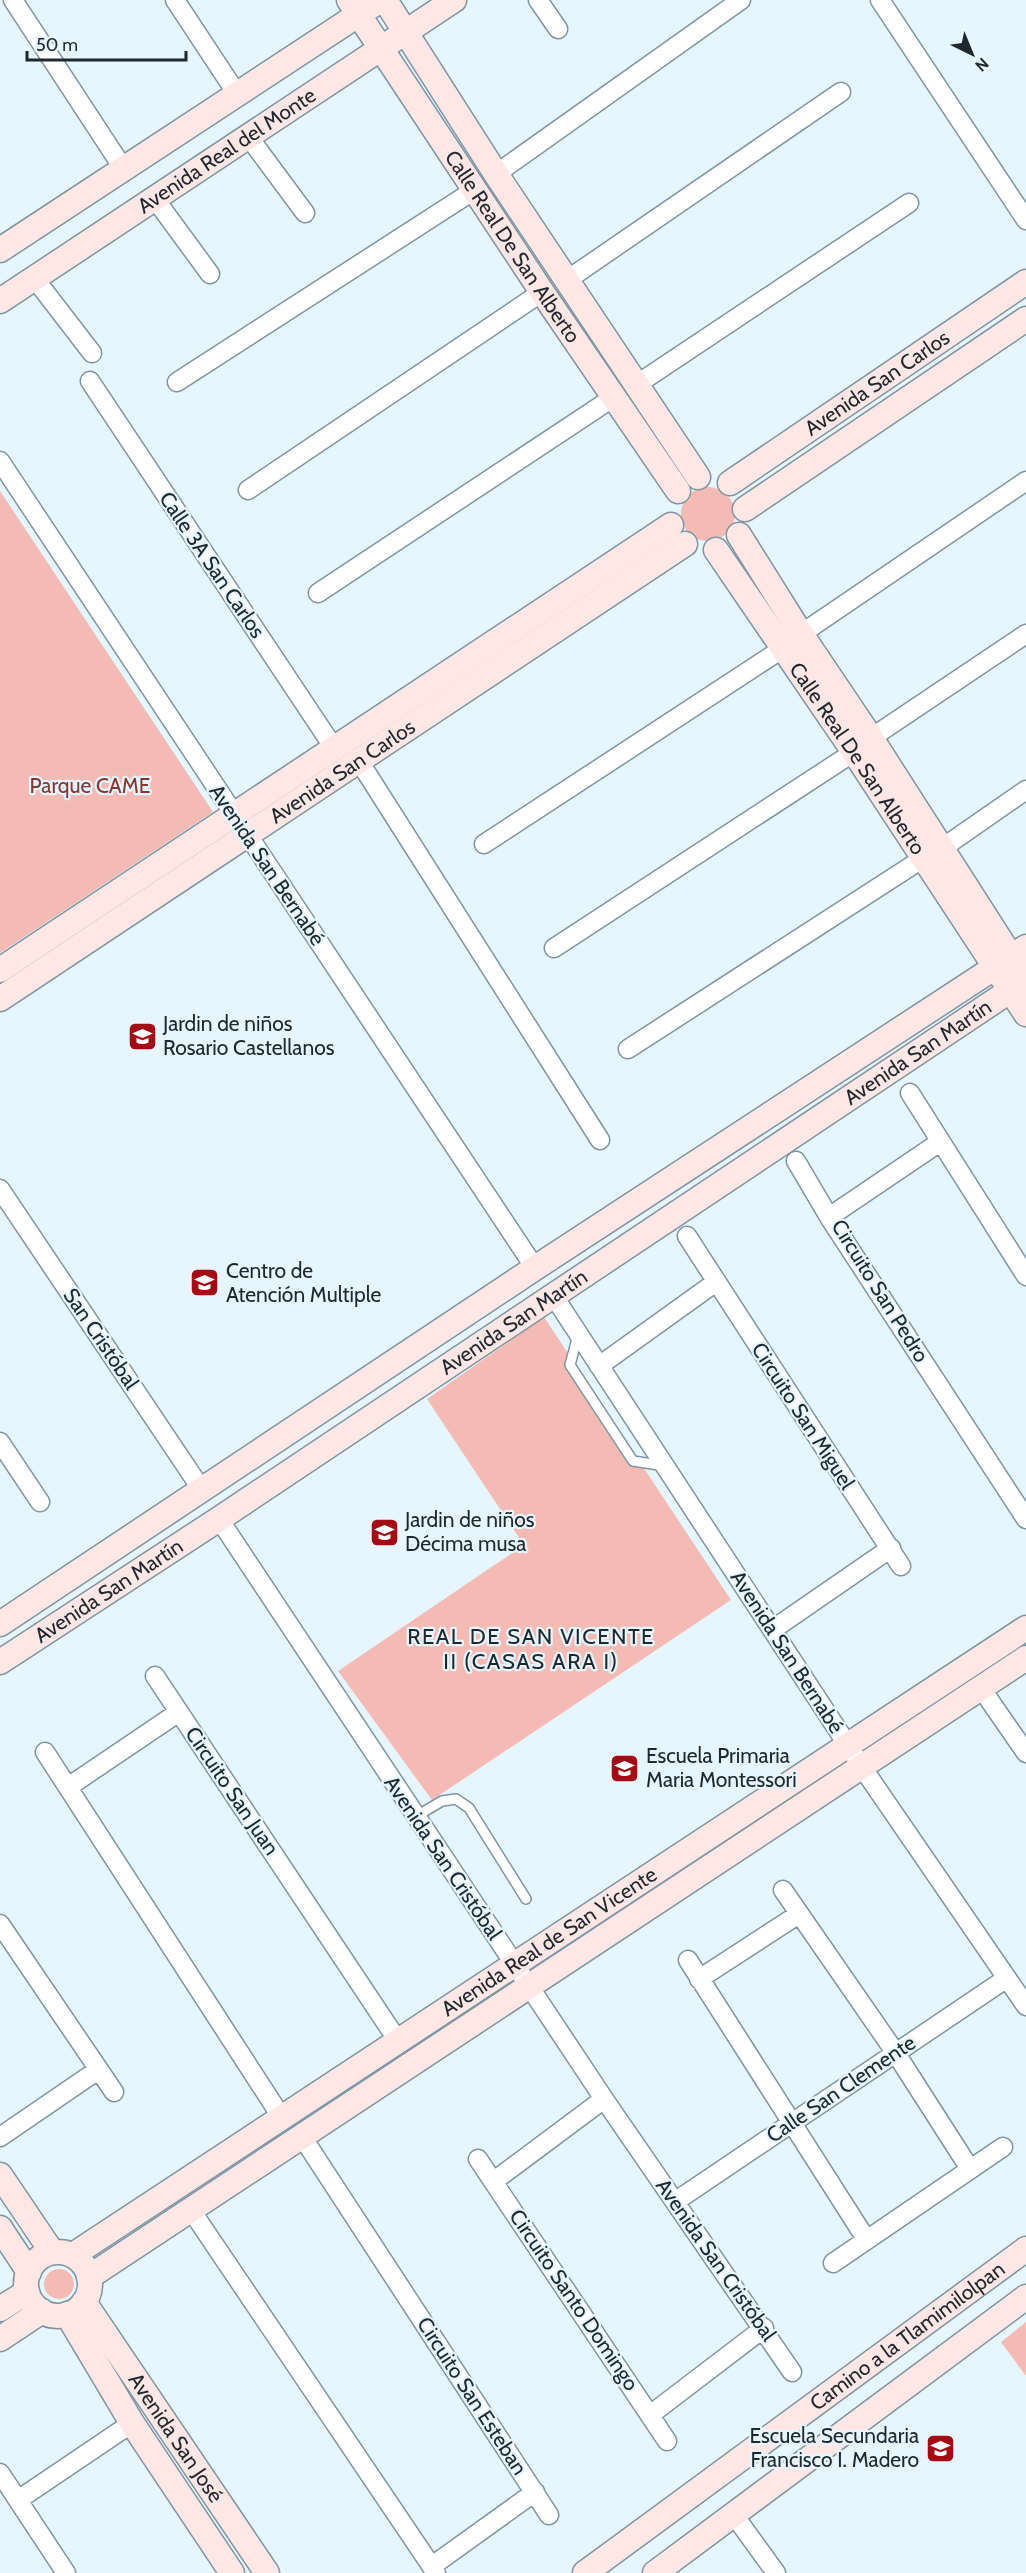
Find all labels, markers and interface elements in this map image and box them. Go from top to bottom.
scale bar [27,24,186,62]
north arrow [942,24,1002,84]
text: 50 m [36,34,78,56]
text: N [971,54,993,75]
street label: Avenida Real del Monte [133,82,320,218]
street label: Calle Real De San Alberto [440,145,586,347]
street label: Avenida San Carlos [800,324,954,441]
street label: Calle 3A San Carlos [154,487,271,643]
street label: Calle Real De San Alberto [784,657,931,859]
street label: Avenida San Carlos [265,714,420,828]
park label: Parque CAME [30,773,150,798]
street label: Avenida San Bernabé [204,780,331,950]
street label: Avenida San Martín [839,994,996,1110]
place label: Jardin de niños Rosario Castellanos [162,1011,335,1060]
school or university icon: Jardin de niños Rosario Castellanos [126,1020,158,1052]
street label: Circuito San Pedro [826,1215,934,1367]
place label: Centro de Atención Multiple [226,1258,382,1307]
street label: Avenida San Martín [435,1264,592,1380]
school or university icon: Centro de Atención Multiple [189,1267,221,1299]
street label: San Cristóbal [58,1283,144,1394]
street label: Circuito San Miguel [747,1338,860,1494]
place label: Jardin de niños Décima musa [404,1507,535,1556]
school or university icon: Jardin de niños Décima musa [368,1516,400,1548]
street label: Avenida San Martín [30,1533,187,1648]
street label: Avenida San Bernabé [726,1566,849,1738]
district label: REAL DE SAN VICENTE II (CASAS ARA I) [407,1623,655,1675]
street label: Circuito San Juan [180,1722,285,1860]
place label: Escuela Primaria Maria Montessori [646,1743,797,1792]
school or university icon: Escuela Primaria Maria Montessori [609,1752,641,1784]
street label: Avenida San Cristóbal [379,1771,508,1944]
street label: Avenida Real de San Vicente [437,1861,661,2021]
street label: Calle San Clemente [762,2029,920,2148]
street label: Avenida San Cristóbal [651,2174,782,2346]
street label: Circuito Santo Domingo [504,2204,644,2395]
street label: Camino a la Tlamimilolpan [805,2256,1009,2416]
street label: Circuito San Esteban [412,2312,533,2479]
street label: Avenida San José [124,2368,229,2507]
place label: Escuela Secundaria Francisco I. Madero [750,2423,919,2472]
school or university icon: Escuela Secundaria Francisco I. Madero [924,2432,956,2464]

